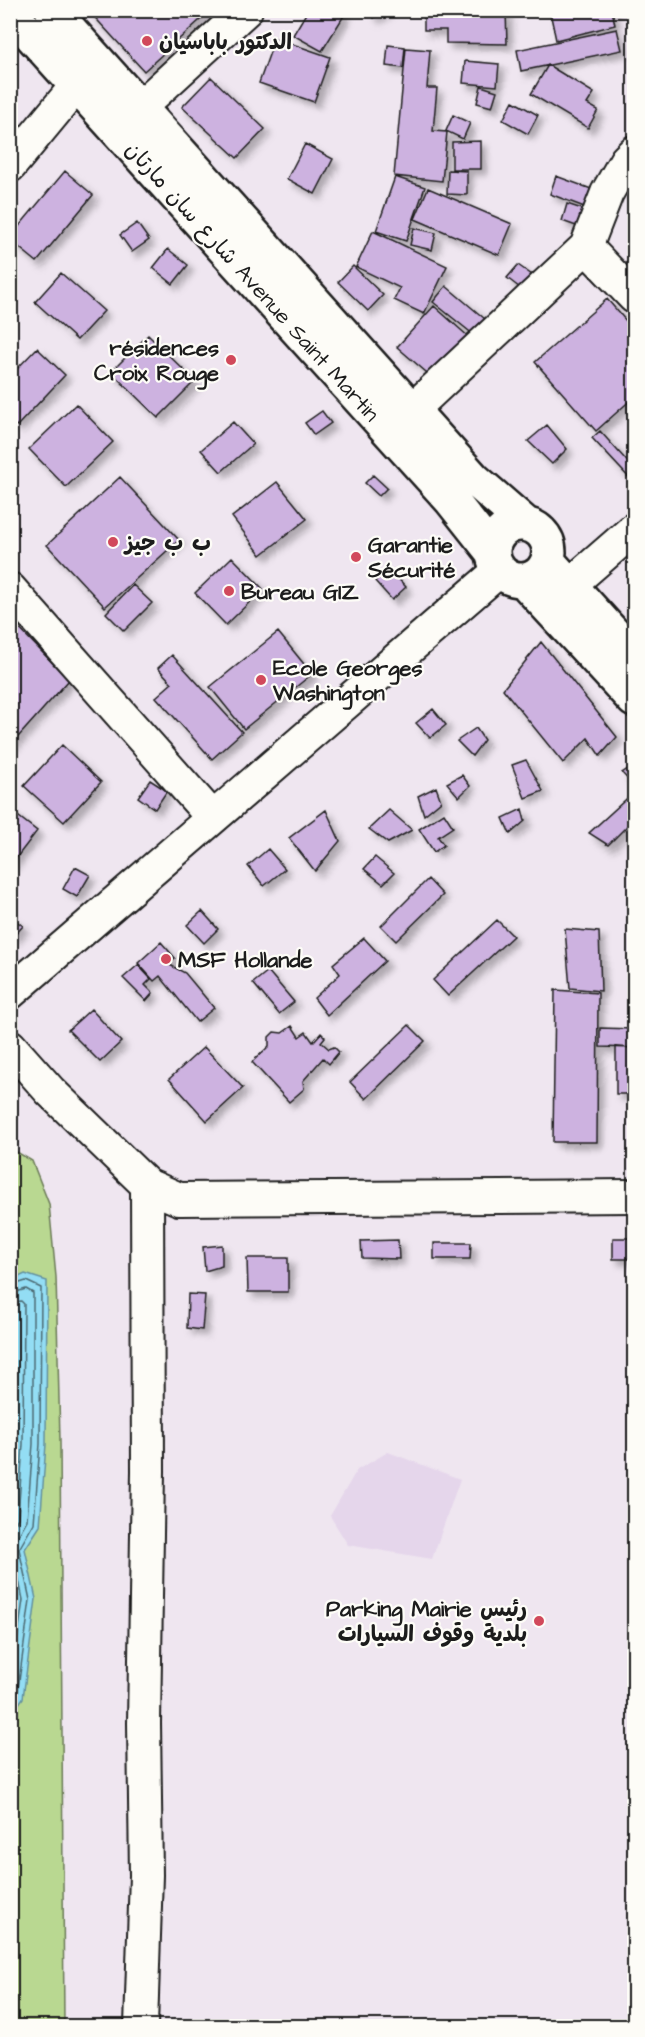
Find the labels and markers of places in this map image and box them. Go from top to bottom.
place label: الدكتور باباسيان [159,27,292,58]
marker: الدكتور باباسيان [140,34,154,48]
place label: résidences Croix Rouge [94,333,219,390]
marker: résidences Croix Rouge [224,353,238,367]
place label: ب ب جيز [123,528,211,559]
place label: Garantie Sécurité [367,530,455,586]
marker: ب ب جيز [106,535,120,549]
marker: Garantie Sécurité [349,550,363,564]
place label: Bureau GIZ [241,577,359,608]
marker: Bureau GIZ [222,584,236,598]
place label: Ecole Georges Washington [272,653,422,710]
marker: Ecole Georges Washington [254,673,268,687]
place label: MSF Hollande [178,945,312,976]
marker: MSF Hollande [159,952,173,966]
place label: Parking Mairie رئيس بلدية وقوف السيارات [326,1594,527,1650]
marker: Parking Mairie رئيس بلدية وقوف السيارات [532,1614,546,1628]

